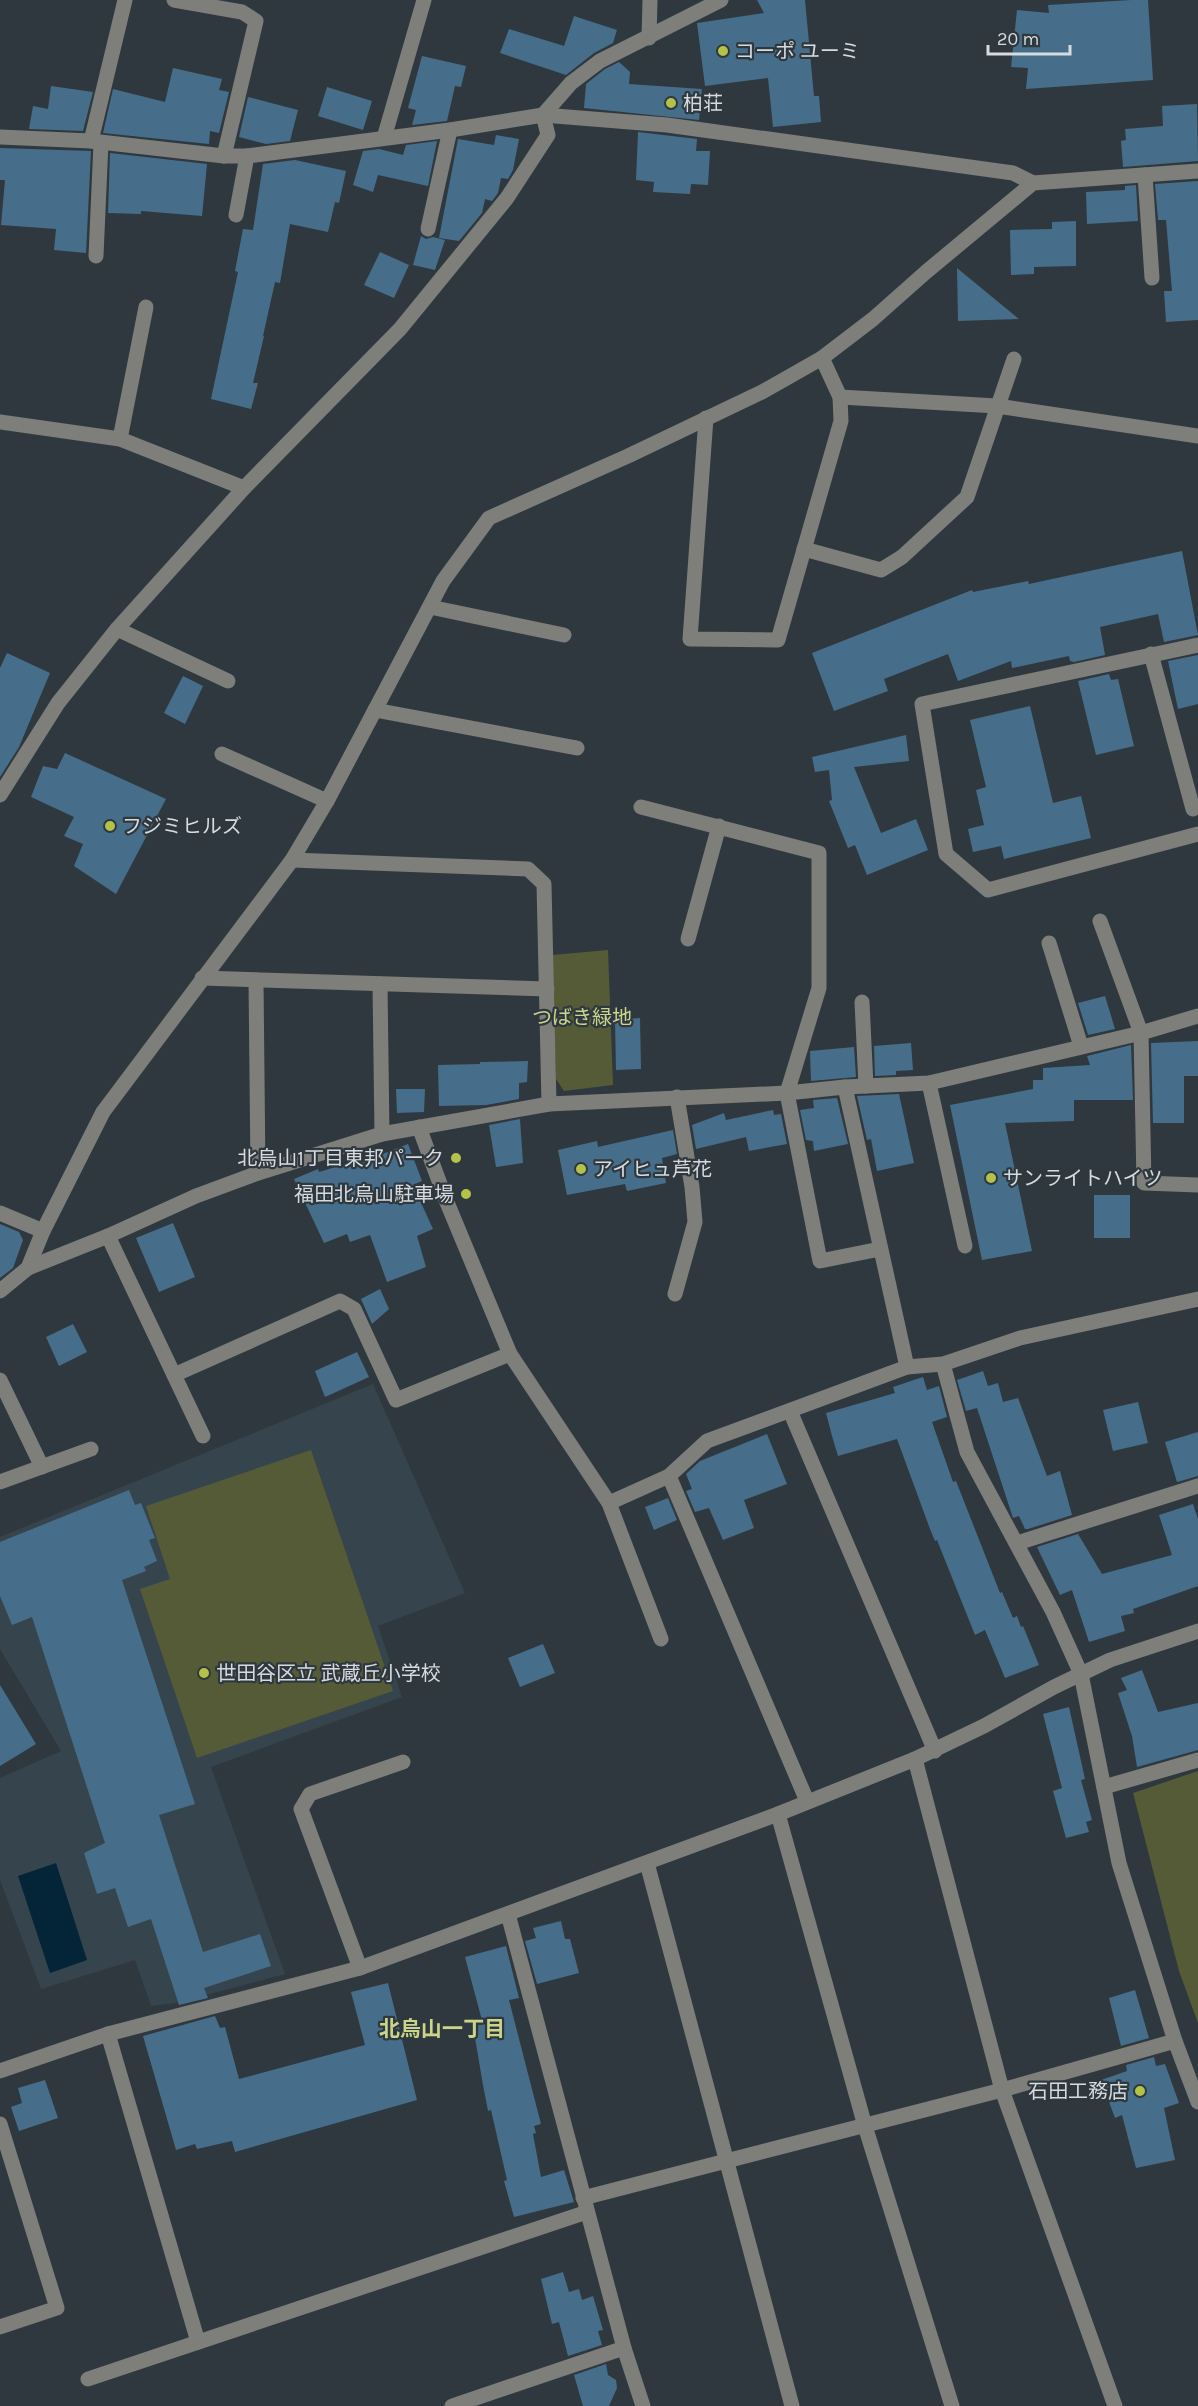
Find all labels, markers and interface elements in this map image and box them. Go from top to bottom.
scale bar [988,18,1070,56]
text: 20 m [997,28,1039,50]
place label: コーポ ユーミ [735,40,860,63]
marker: コーポ ユーミ [716,44,730,58]
place label: 柏荘 [683,92,723,115]
marker: 柏荘 [664,96,678,110]
place label: フジミヒルズ [122,815,242,838]
marker: フジミヒルズ [103,819,117,833]
park label: つばき緑地 [532,1006,632,1029]
place label: 北烏山1丁目東邦パーク [237,1147,444,1170]
marker: 北烏山1丁目東邦パーク [449,1151,463,1165]
place label: アイヒュ芦花 [593,1158,712,1181]
marker: アイヒュ芦花 [574,1162,588,1176]
place label: サンライトハイツ [1003,1167,1163,1190]
marker: サンライトハイツ [984,1171,998,1185]
place label: 福田北烏山駐車場 [294,1183,454,1206]
marker: 福田北烏山駐車場 [459,1187,473,1201]
place label: 世田谷区立 武蔵丘小学校 [216,1662,441,1685]
marker: 世田谷区立 武蔵丘小学校 [197,1666,211,1680]
district label: 北烏山一丁目 [379,2017,505,2041]
place label: 石田工務店 [1028,2080,1128,2103]
marker: 石田工務店 [1133,2084,1147,2098]

